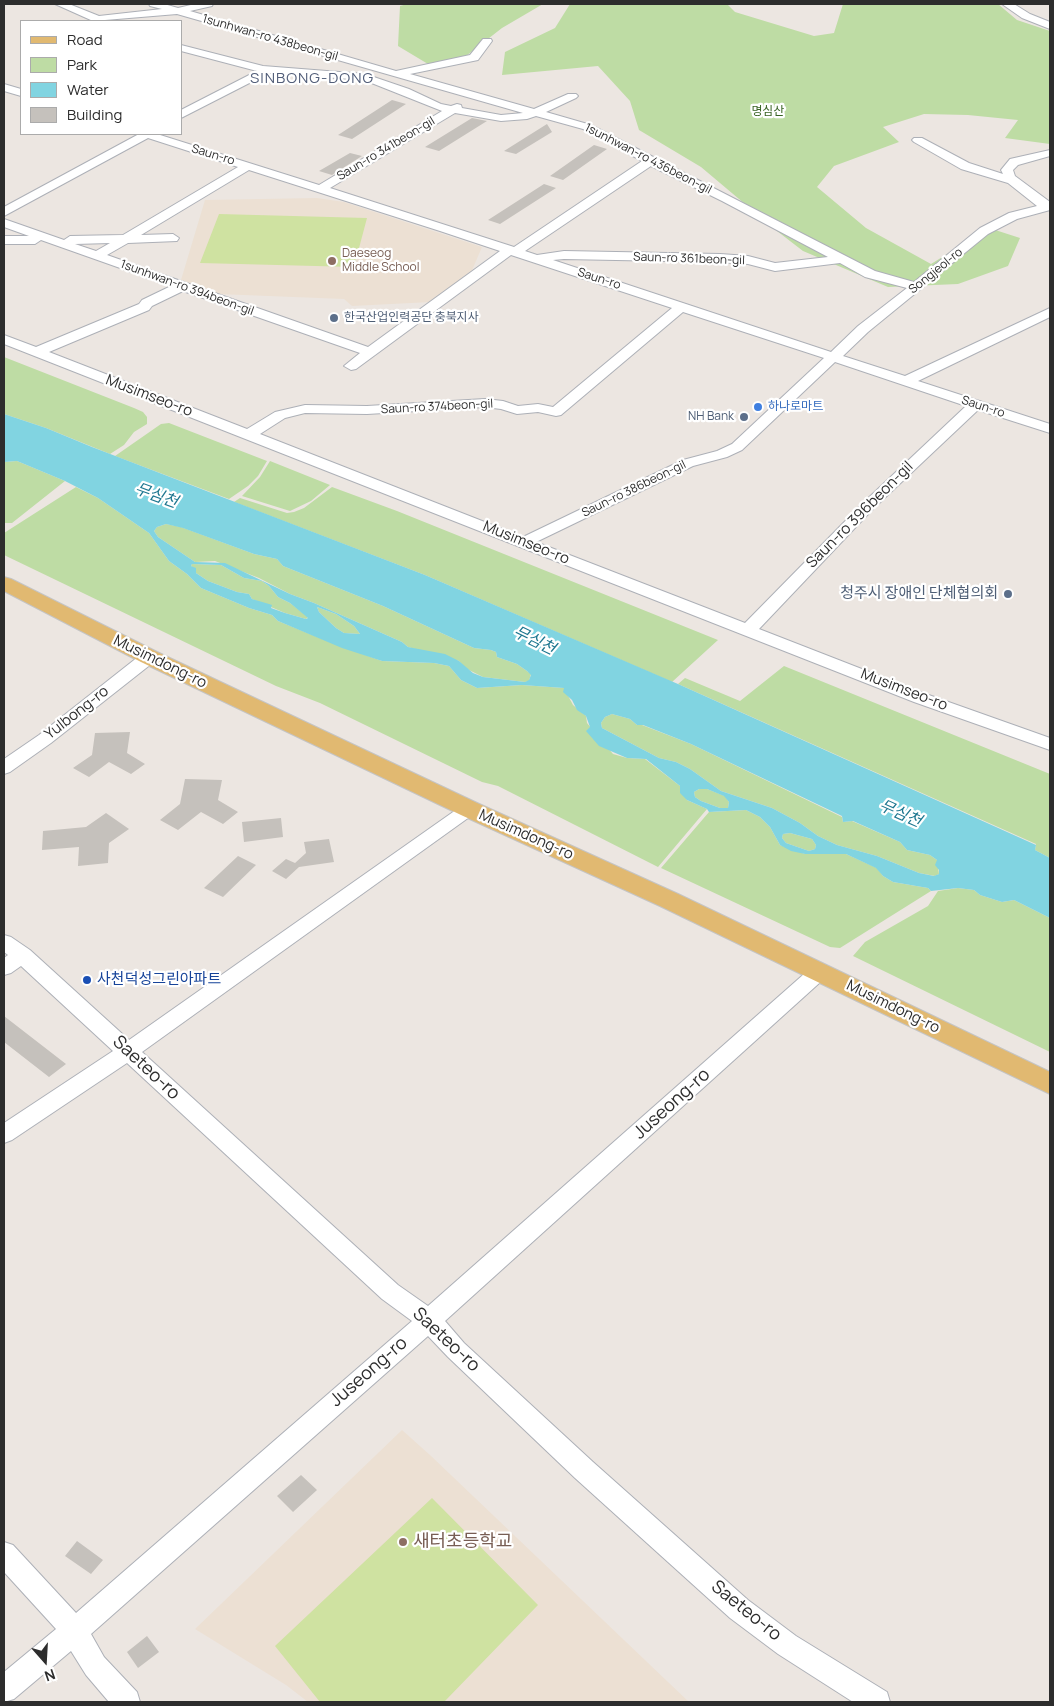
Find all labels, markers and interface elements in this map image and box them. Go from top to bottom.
street label: 1sunhwan-ro 438beon-gil [200,12,340,64]
legend [20,20,182,135]
text: Road [67,29,103,50]
text: Park [67,54,97,75]
district label: SINBONG-DONG [249,70,375,88]
text: Water [67,79,109,100]
text: Building [67,104,122,125]
park label: 명심산 [751,105,785,119]
street label: Saun-ro 341beon-gil [334,114,438,184]
street label: 1sunhwan-ro 436beon-gil [582,121,714,197]
street label: Saun-ro [190,142,236,168]
street label: Songjeol-ro [906,245,966,297]
place label: Daeseog Middle School [342,247,419,275]
street label: Saun-ro 361beon-gil [633,250,745,268]
marker: Daeseog Middle School [326,255,338,267]
street label: 1sunhwan-ro 394beon-gil [118,257,256,319]
street label: Saun-ro [576,265,622,293]
place label: 한국산업인력공단 충북지사 [344,311,479,325]
marker: 한국산업인력공단 충북지사 [328,312,340,324]
street label: Musimseo-ro [103,371,195,421]
street label: Saun-ro [960,393,1006,421]
street label: Saun-ro 374beon-gil [380,397,494,417]
place label: 하나로마트 [768,400,823,414]
marker: 하나로마트 [752,401,764,413]
place label: NH Bank [688,410,734,424]
marker: NH Bank [738,411,750,423]
street label: Saun-ro 386beon-gil [580,457,688,521]
street label: Saun-ro 396beon-gil [803,458,917,572]
water label: 무심천 [132,479,180,513]
street label: Musimseo-ro [480,518,572,568]
place label: 청주시 장애인 단체협의회 [840,585,998,603]
marker: 청주시 장애인 단체협의회 [1002,588,1014,600]
water label: 무심천 [510,623,558,659]
street label: Musimdong-ro [110,632,210,692]
street label: Musimseo-ro [858,665,950,715]
street label: Yulbong-ro [41,682,113,744]
water label: 무심천 [876,796,924,832]
street label: Musimdong-ro [476,806,576,864]
place label: 사천덕성그린아파트 [97,971,221,989]
marker: 사천덕성그린아파트 [81,974,93,986]
street label: Musimdong-ro [843,977,943,1037]
street label: Saeteo-ro [108,1031,184,1105]
street label: Juseong-ro [629,1064,715,1144]
street label: Saeteo-ro [408,1303,484,1377]
street label: Juseong-ro [326,1333,412,1411]
place label: 새터초등학교 [413,1531,512,1553]
marker: 새터초등학교 [397,1536,409,1548]
street label: Saeteo-ro [707,1576,785,1646]
north arrow [20,1636,70,1686]
text: N [42,1665,58,1686]

